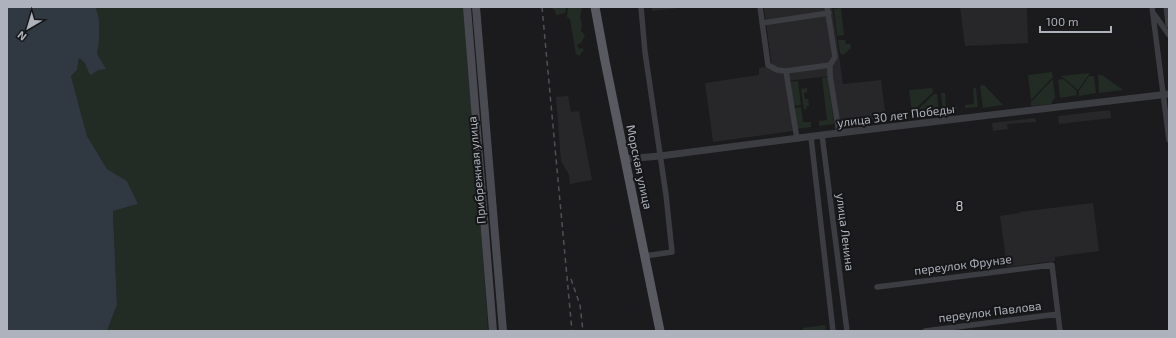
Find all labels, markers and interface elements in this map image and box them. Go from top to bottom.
north arrow [8,8,48,48]
scale bar [1040,8,1111,34]
text: 100 m [1046,14,1078,28]
text: N [14,29,29,44]
street label: улица 30 лет Победы [836,101,955,130]
street label: Прибрежная улица [464,116,489,225]
street label: Морская улица [623,123,656,211]
street label: улица Ленина [833,192,858,272]
district label: 8 [956,198,964,214]
street label: переулок Фрунзе [913,251,1013,278]
street label: переулок Павлова [938,298,1042,325]

